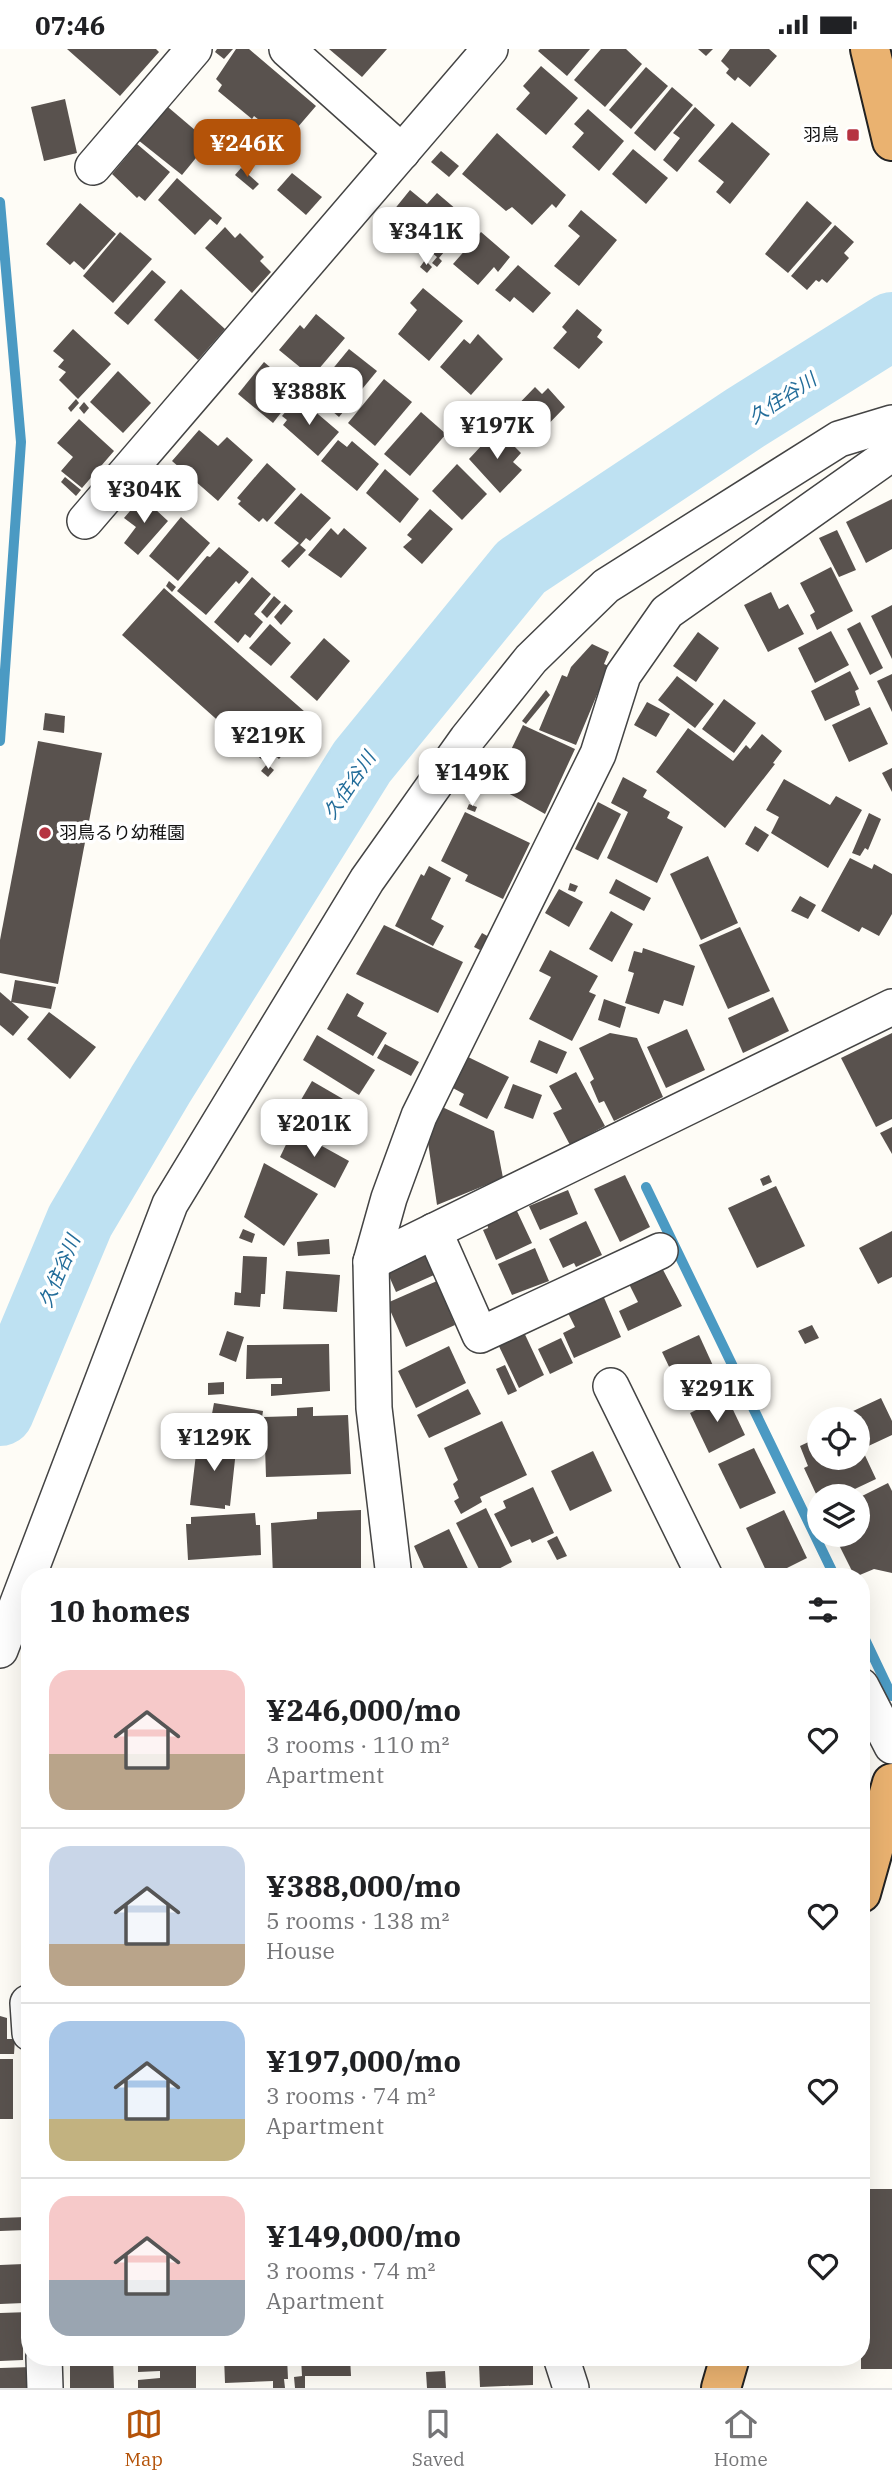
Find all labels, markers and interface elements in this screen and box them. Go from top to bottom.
text: 07:46 [35,8,105,42]
pin: ¥246K [198,120,296,179]
place label: 羽鳥 [803,123,839,146]
text: ¥246K [210,127,284,157]
marker: 羽鳥 [845,127,861,143]
pin: ¥341K [377,207,475,267]
text: ¥341K [389,215,463,245]
water label: 久住谷川 [744,366,822,429]
pin: ¥388K [260,367,358,427]
text: ¥388K [272,375,346,405]
pin: ¥197K [448,401,546,461]
text: ¥197K [460,409,534,439]
pin: ¥304K [95,465,193,525]
text: ¥304K [107,473,181,503]
pin: ¥219K [219,711,317,771]
text: ¥219K [231,719,305,749]
water label: 久住谷川 [318,745,381,823]
pin: ¥149K [423,749,521,808]
text: ¥149K [435,756,509,786]
place label: 羽鳥るり幼稚園 [59,821,185,844]
marker: 羽鳥るり幼稚園 [37,825,53,841]
pin: ¥201K [265,1099,363,1159]
text: ¥201K [277,1107,351,1137]
water label: 久住谷川 [33,1229,86,1311]
pin: ¥291K [668,1365,766,1424]
text: ¥291K [680,1372,754,1402]
map controls [807,1407,870,1547]
button: locate [807,1407,870,1470]
pin: ¥129K [165,1413,263,1473]
text: ¥129K [177,1421,251,1451]
button: layers [807,1484,870,1547]
text: 10 homes [49,1591,190,1630]
icon: filters [804,1591,842,1629]
text: ¥246,000/mo [266,1690,461,1729]
icon: home [105,1698,189,1782]
icon: heart [804,1721,842,1759]
text: 3 rooms · 110 m² [266,1729,449,1759]
text: Apartment [266,1759,384,1789]
text: ¥388,000/mo [266,1866,461,1905]
icon: home [105,1874,189,1958]
icon: heart [804,1897,842,1935]
text: 5 rooms · 138 m² [266,1905,449,1935]
text: House [266,1935,335,1965]
text: ¥197,000/mo [266,2041,461,2080]
icon: home [105,2049,189,2133]
icon: heart [804,2072,842,2110]
text: 3 rooms · 74 m² [266,2080,436,2110]
text: Apartment [266,2110,384,2140]
text: ¥149,000/mo [266,2216,461,2255]
icon: home [105,2224,189,2308]
icon: heart [804,2247,842,2285]
text: 3 rooms · 74 m² [266,2255,436,2285]
text: Apartment [266,2285,384,2315]
tab: Map [124,2405,163,2471]
tab: Saved [412,2405,465,2471]
tab: Home [714,2405,768,2471]

